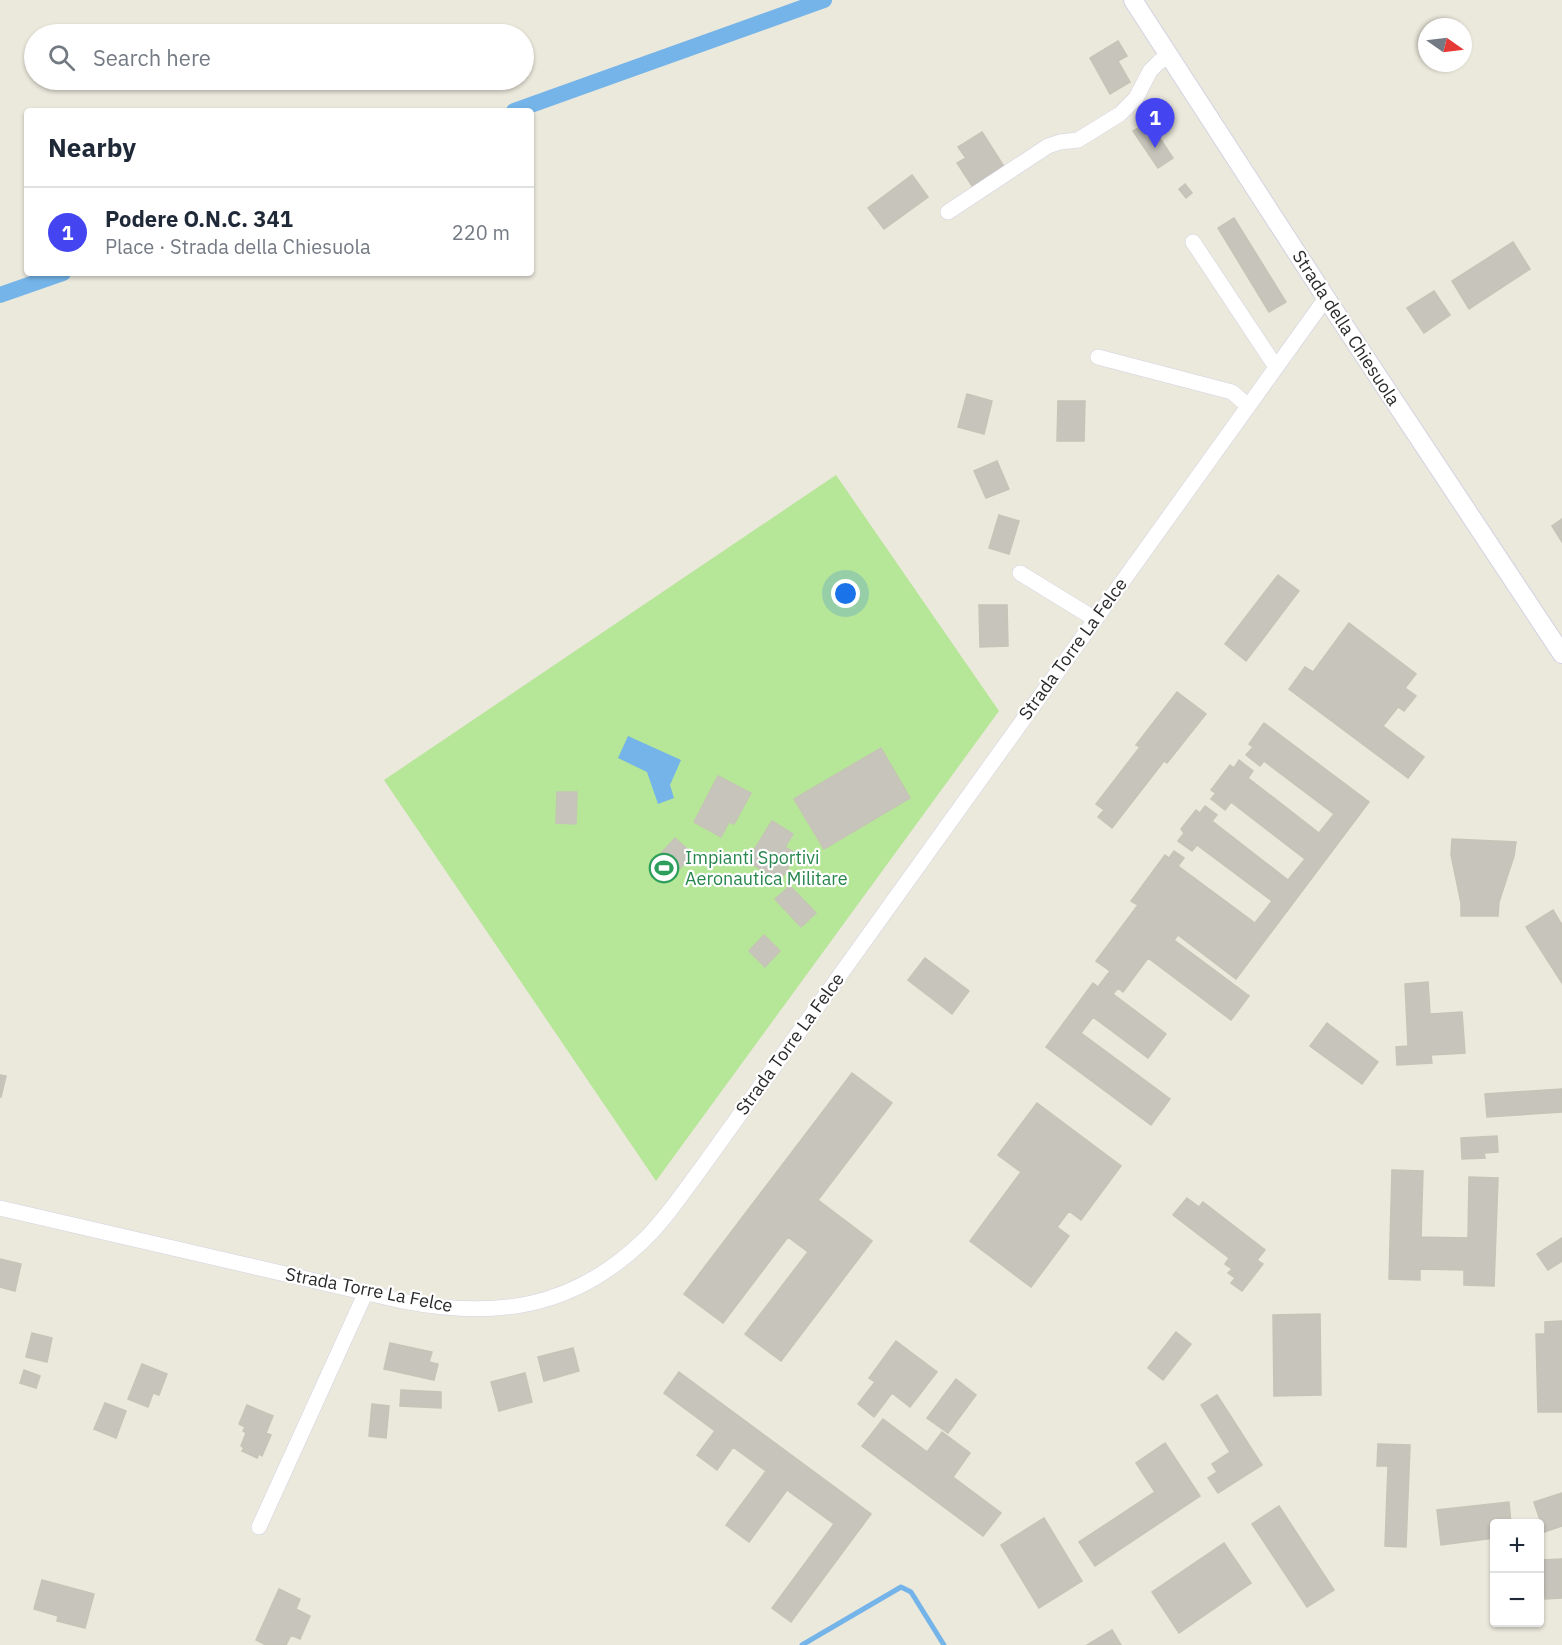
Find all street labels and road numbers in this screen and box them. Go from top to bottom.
street label: Strada della Chiesuola [1288,246,1405,410]
street label: Strada Torre La Felce [1013,573,1132,724]
street label: Strada Torre La Felce [730,968,849,1119]
street label: Strada Torre La Felce [284,1262,455,1317]

